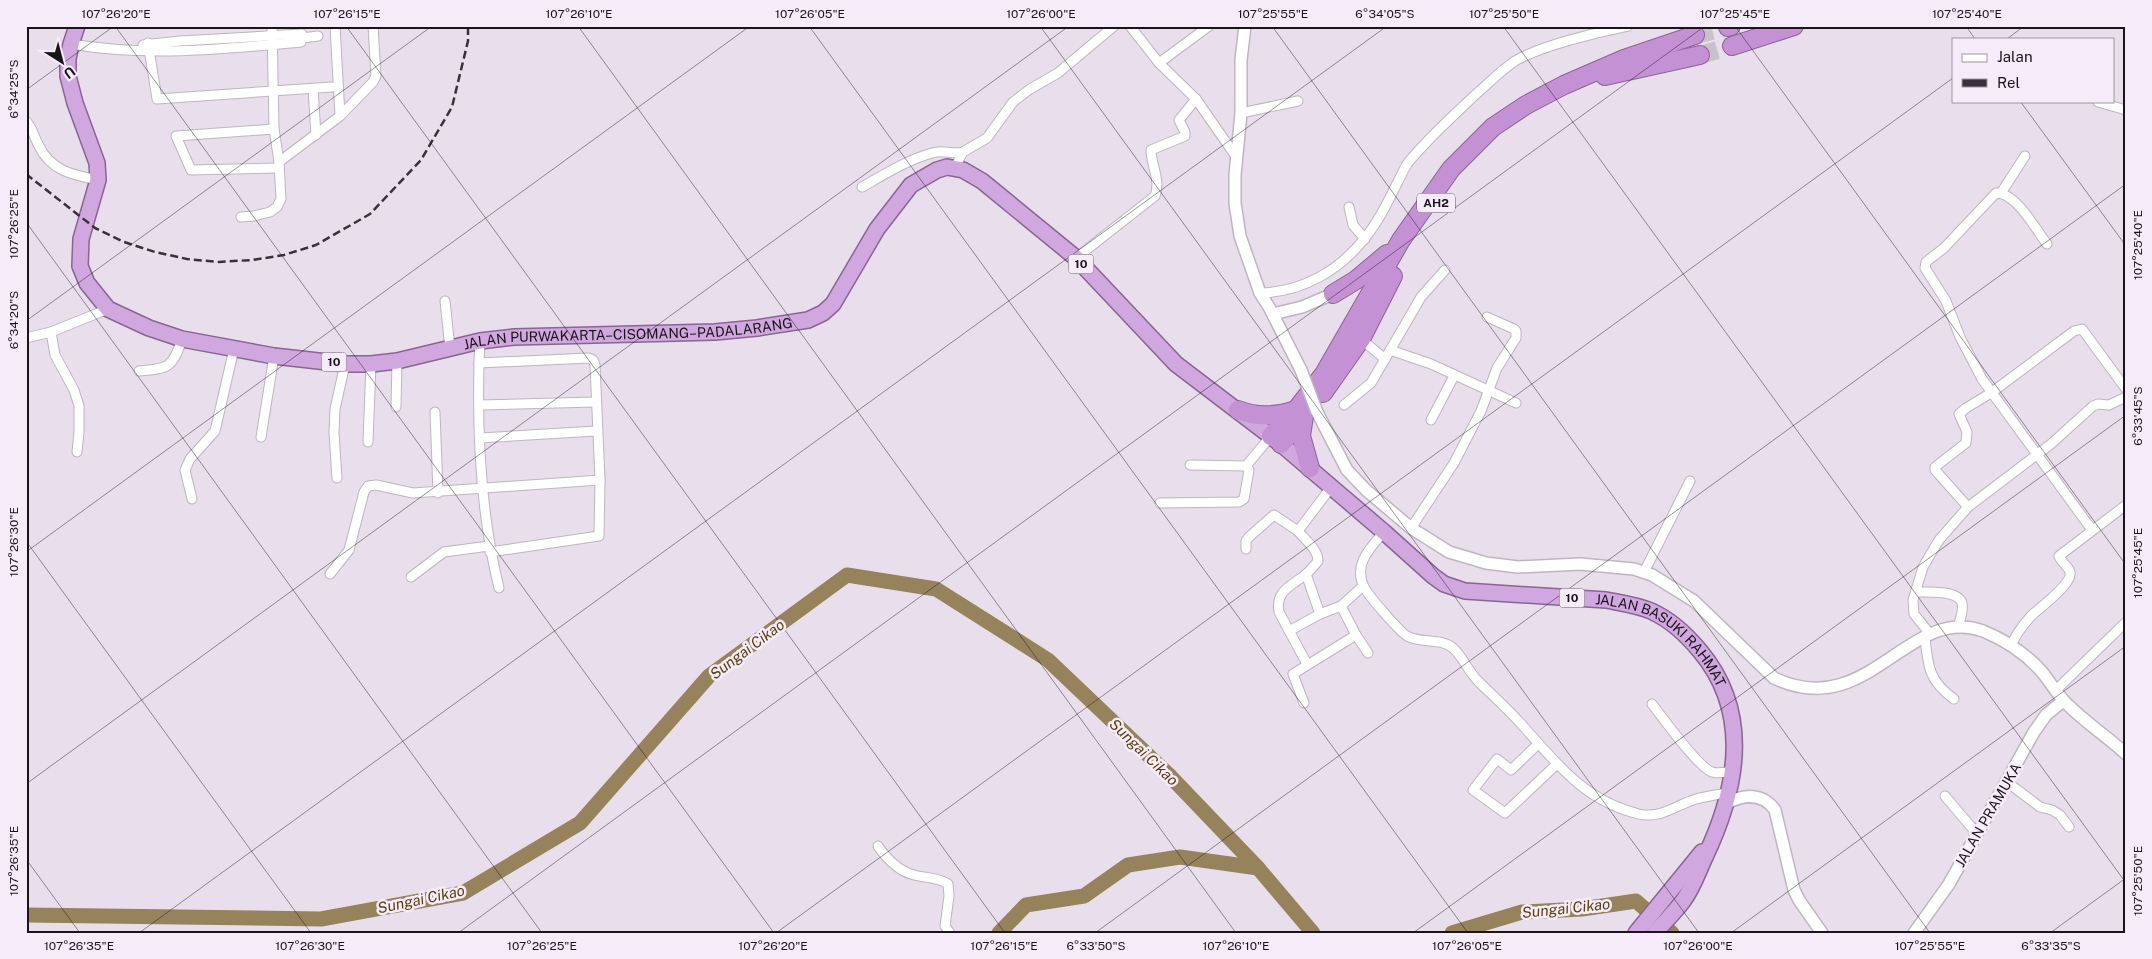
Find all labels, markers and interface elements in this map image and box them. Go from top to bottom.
text: 107°26'20"E [81,7,151,21]
text: 107°26'15"E [313,7,381,21]
text: 107°26'10"E [545,7,613,21]
text: 107°26'05"E [775,7,845,21]
text: 107°26'00"E [1006,7,1076,21]
text: 107°25'55"E [1238,7,1308,21]
text: 6°34'05"S [1355,7,1415,21]
text: 107°25'50"E [1469,7,1539,21]
text: 107°25'45"E [1700,7,1770,21]
text: 107°25'40"E [1932,7,2002,21]
north arrow [38,38,88,88]
legend [1952,38,2114,102]
text: Jalan [1997,48,2033,65]
text: 6°34'25"S [7,59,21,119]
text: U [61,63,78,82]
text: Rel [1997,74,2020,91]
text: 107°26'25"E [7,189,21,259]
road number: AH2 [1417,194,1455,212]
text: 107°25'40"E [2131,210,2145,280]
road number: 10 [1068,254,1094,274]
text: 6°34'20"S [7,291,21,349]
street label: JALAN PURWAKARTA–CISOMANG–PADALARANG [462,315,793,353]
road number: 10 [322,352,346,372]
text: 6°33'45"S [2131,386,2145,446]
text: 107°26'30"E [7,507,21,577]
text: 107°25'45"E [2131,528,2145,598]
road number: 10 [1560,588,1584,608]
street label: JALAN BASUKI RAHMAT [1595,591,1729,689]
water label: Sungai Cikao [707,616,787,682]
water label: Sungai Cikao [1106,715,1182,789]
street label: JALAN PRAMUKA [1952,760,2024,870]
text: 107°26'35"E [7,826,21,896]
text: 107°25'50"E [2131,846,2145,916]
water label: Sungai Cikao [376,881,466,917]
water label: Sungai Cikao [1521,895,1611,921]
text: 107°26'35"E [44,939,114,953]
text: 107°26'30"E [275,939,345,953]
text: 107°26'25"E [507,939,577,953]
text: 107°26'20"E [738,939,808,953]
text: 107°26'15"E [970,939,1038,953]
text: 6°33'50"S [1066,939,1126,953]
text: 107°26'10"E [1202,939,1270,953]
text: 107°26'05"E [1432,939,1502,953]
text: 107°26'00"E [1663,939,1733,953]
text: 107°25'55"E [1895,939,1965,953]
text: 6°33'35"S [2021,939,2081,953]

